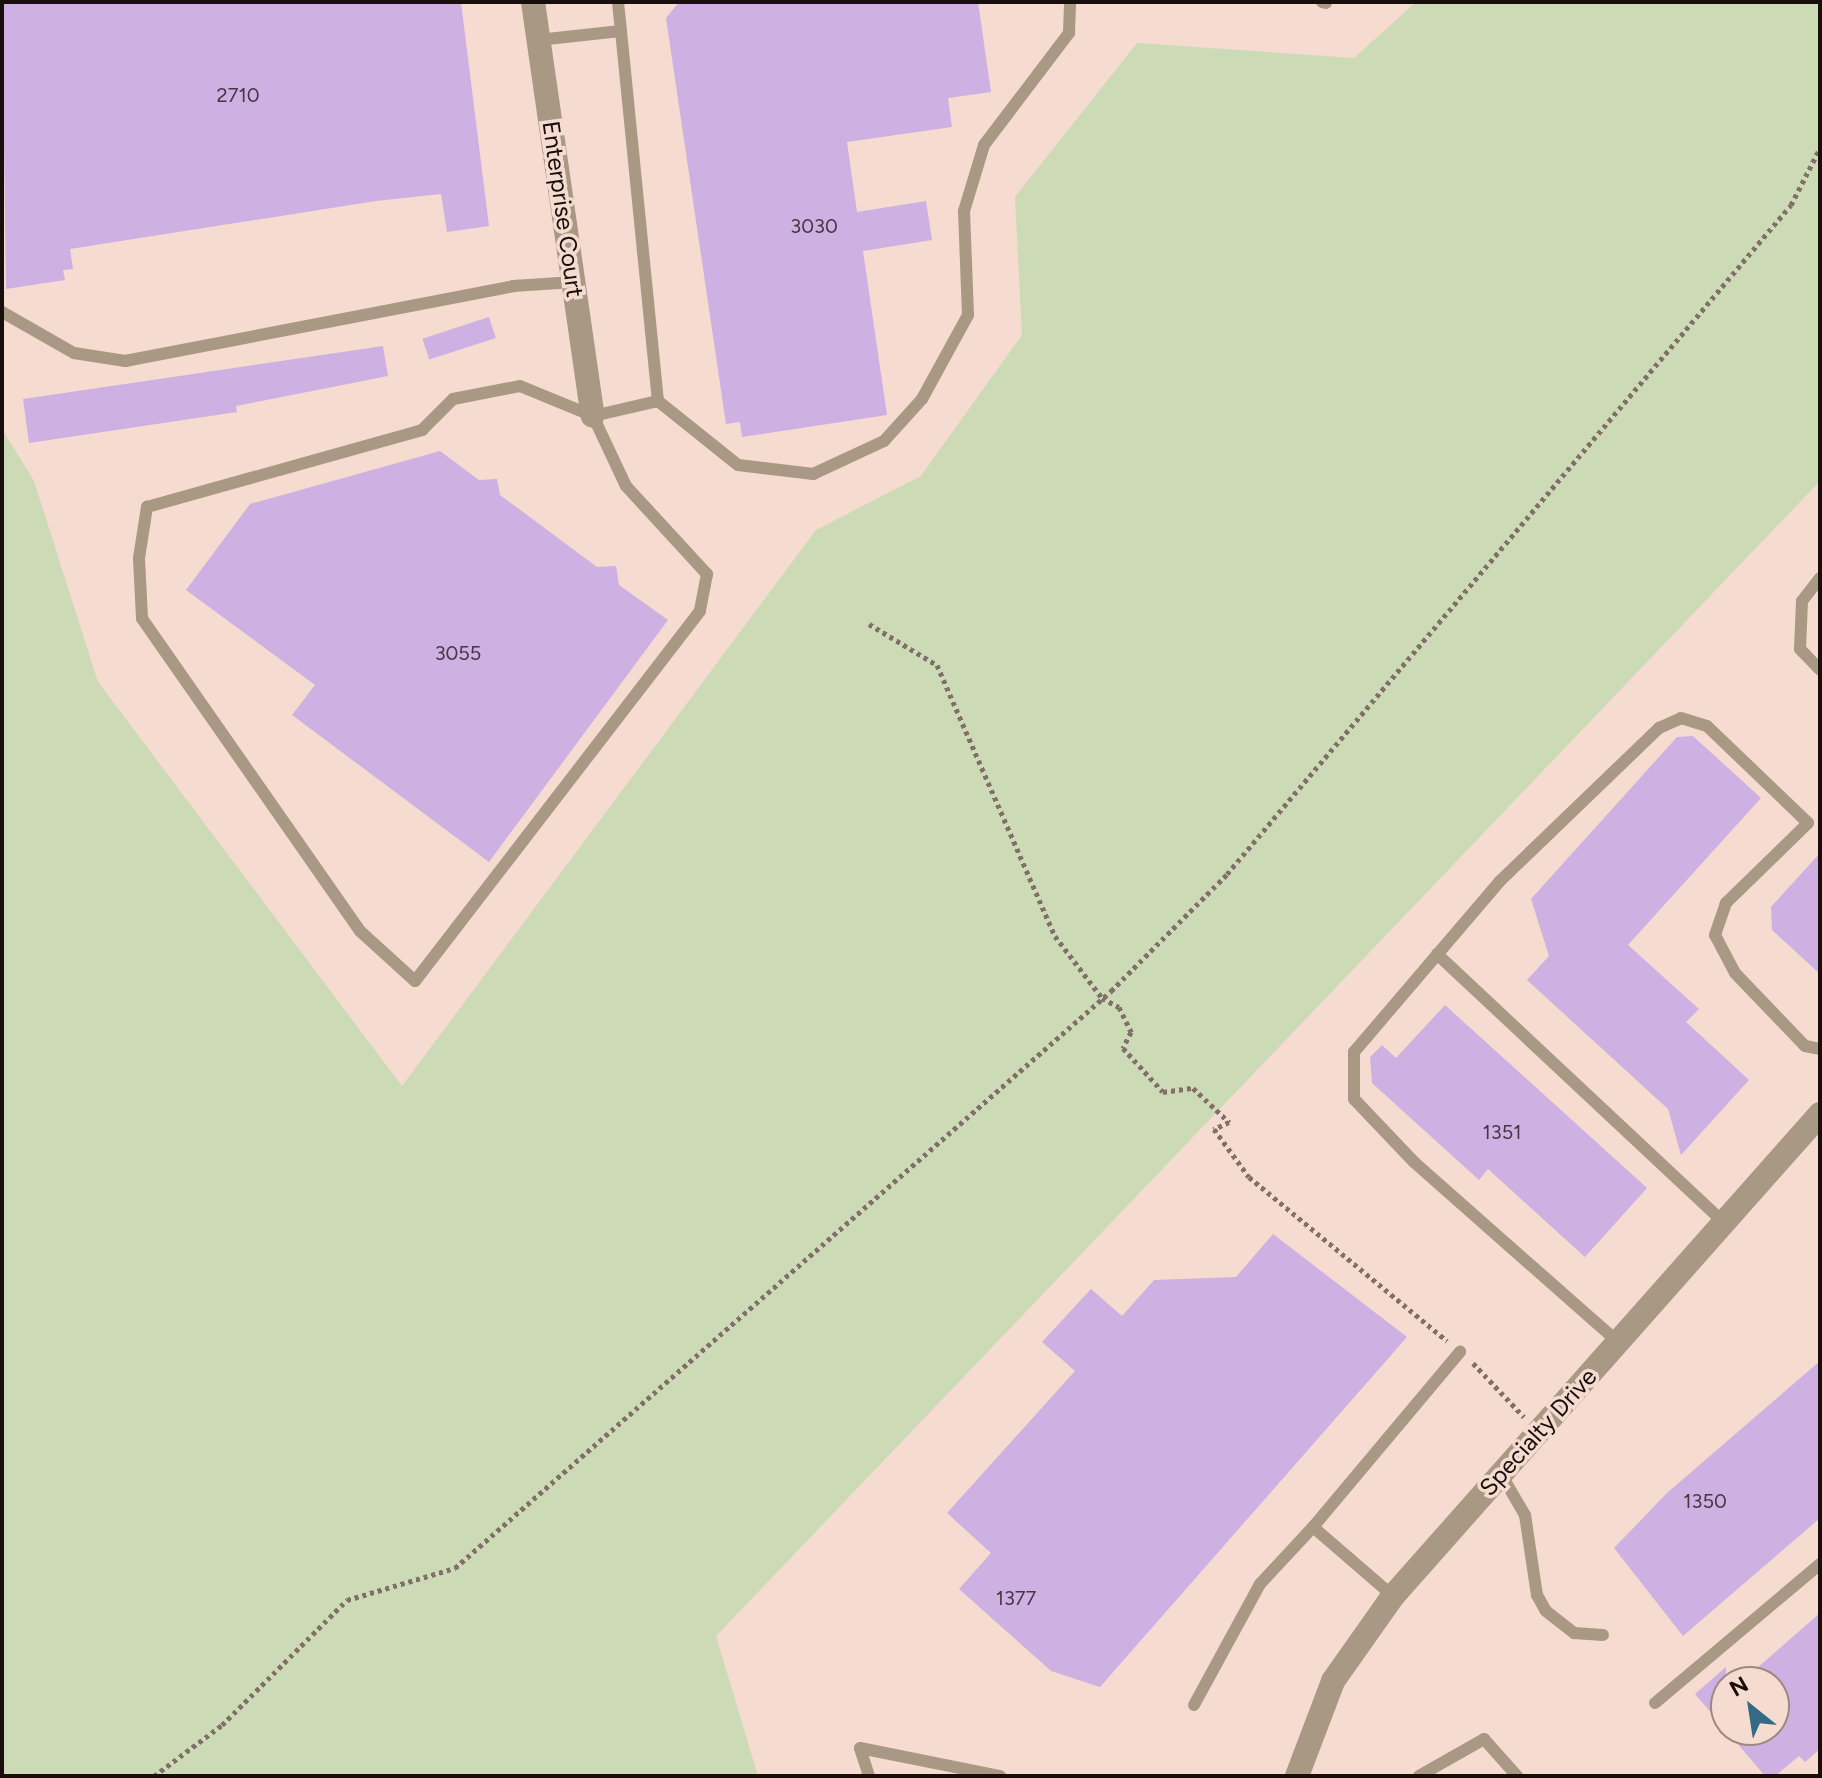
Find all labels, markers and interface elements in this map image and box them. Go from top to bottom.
house number: 2710 [217,83,259,107]
street label: Enterprise Court [536,119,590,299]
house number: 3030 [790,214,838,238]
house number: 3055 [435,641,481,665]
house number: 1351 [1483,1120,1521,1144]
street label: Specialty Drive [1473,1362,1603,1502]
house number: 1350 [1683,1489,1727,1513]
house number: 1377 [996,1586,1036,1610]
north arrow [1710,1666,1790,1746]
text: N [1725,1671,1753,1702]

